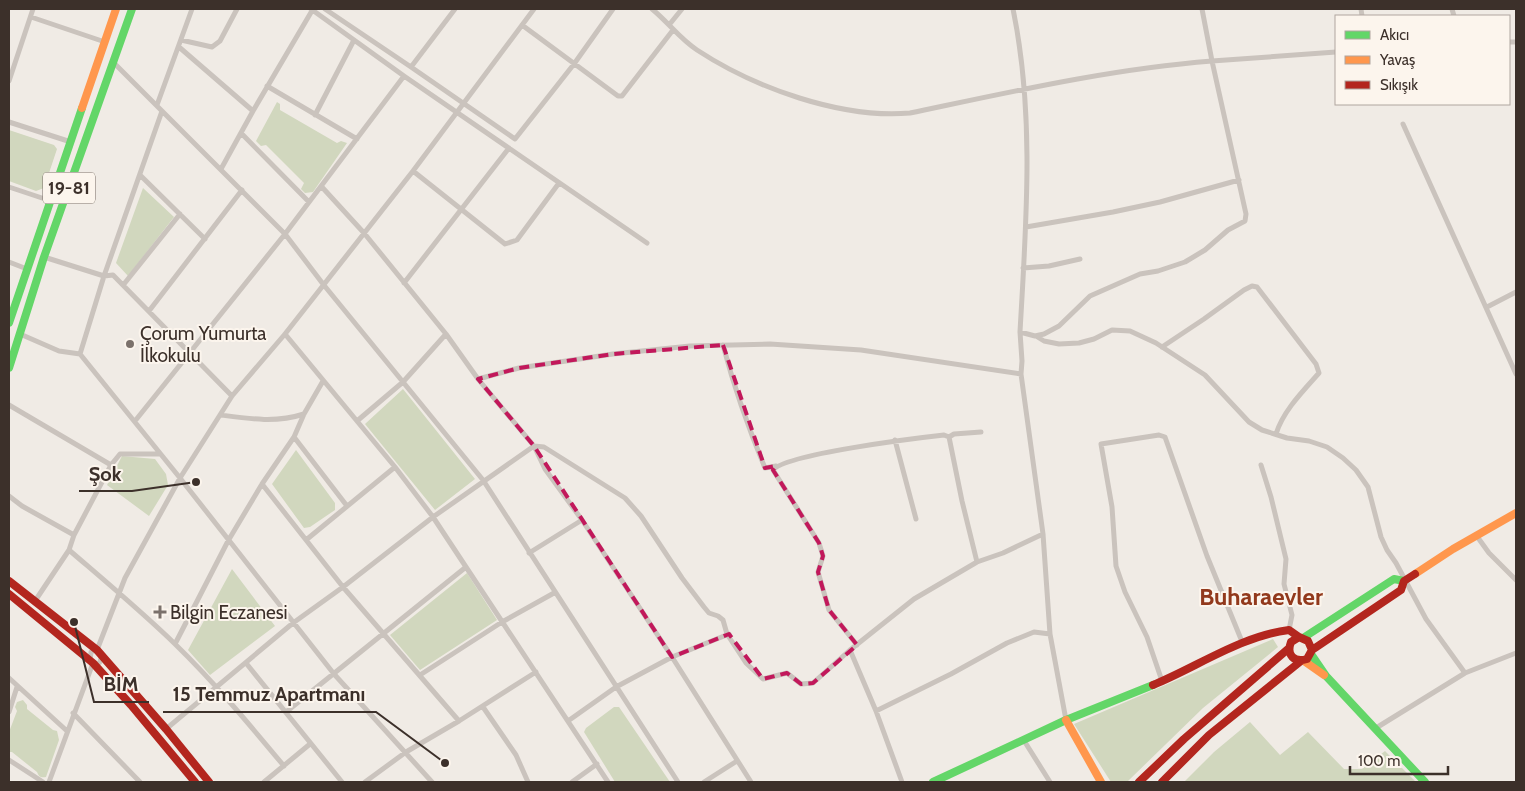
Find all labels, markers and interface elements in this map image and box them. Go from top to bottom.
legend [1335,15,1510,105]
text: Akıcı [1380,26,1409,44]
text: Yavaş [1379,51,1415,69]
text: Sıkışık [1380,76,1418,94]
road number: 19-81 [43,172,95,204]
place label: Çorum Yumurta İlkokulu [140,322,266,367]
marker: Çorum Yumurta İlkokulu [124,338,136,350]
callout: Şok [79,456,132,491]
text: Şok [89,462,122,486]
district label: Buharaevler [1199,582,1323,611]
place label: Bilgin Eczanesi [170,601,288,624]
marker: Bilgin Eczanesi [154,606,166,618]
callout: BİM [94,667,149,702]
text: BİM [104,672,138,696]
callout: 15 Temmuz Apartmanı [163,677,376,712]
text: 15 Temmuz Apartmanı [173,682,365,706]
scale bar [1350,744,1448,776]
text: 100 m [1358,752,1400,770]

